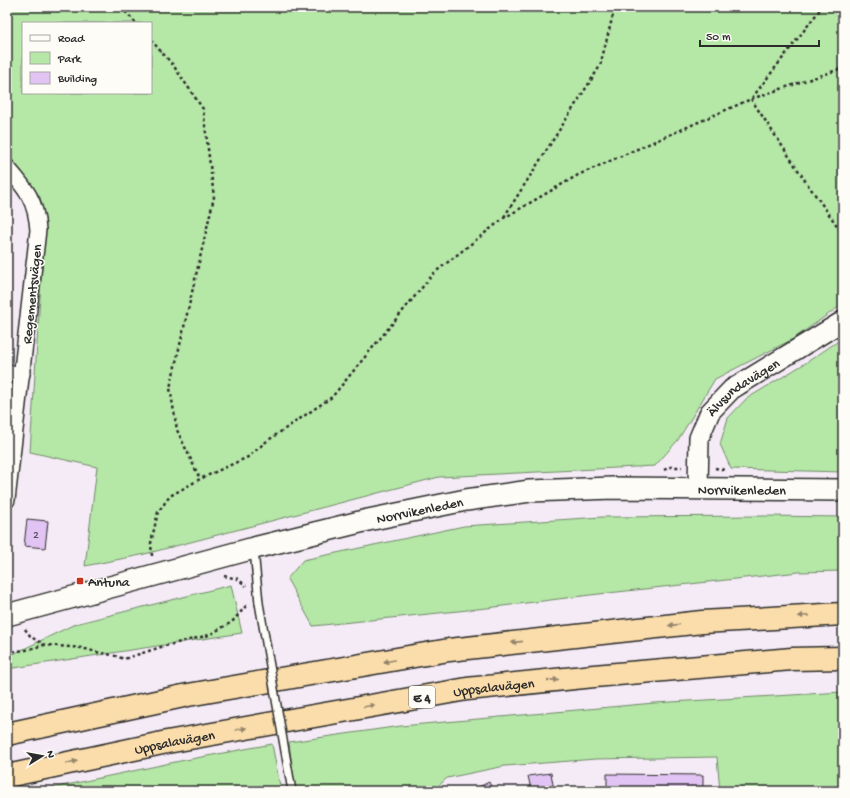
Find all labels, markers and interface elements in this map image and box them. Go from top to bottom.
legend [22,22,152,94]
scale bar [700,22,819,48]
text: 50 m [706,31,731,45]
text: Road [58,33,85,47]
text: Park [57,53,83,67]
text: Building [57,73,97,87]
street label: Regementsvägen [20,243,47,345]
street label: Älvsundavägen [704,356,784,421]
street label: Norrvikenleden [698,483,786,501]
street label: Norrvikenleden [375,495,465,529]
house number: 2 [33,529,39,543]
place label: Antuna [88,575,131,592]
marker: Antuna [75,576,85,586]
one-way arrow [798,613,810,620]
one-way arrow [668,621,680,628]
one-way arrow [511,639,523,646]
one-way arrow [383,658,395,664]
street label: Uppsalavägen [452,676,536,702]
one-way arrow [547,677,559,683]
road number: E 4 [409,686,435,708]
one-way arrow [363,703,375,709]
one-way arrow [235,726,247,732]
street label: Uppsalavägen [133,728,217,760]
north arrow [22,736,62,776]
text: N [43,750,56,759]
one-way arrow [66,759,79,765]

